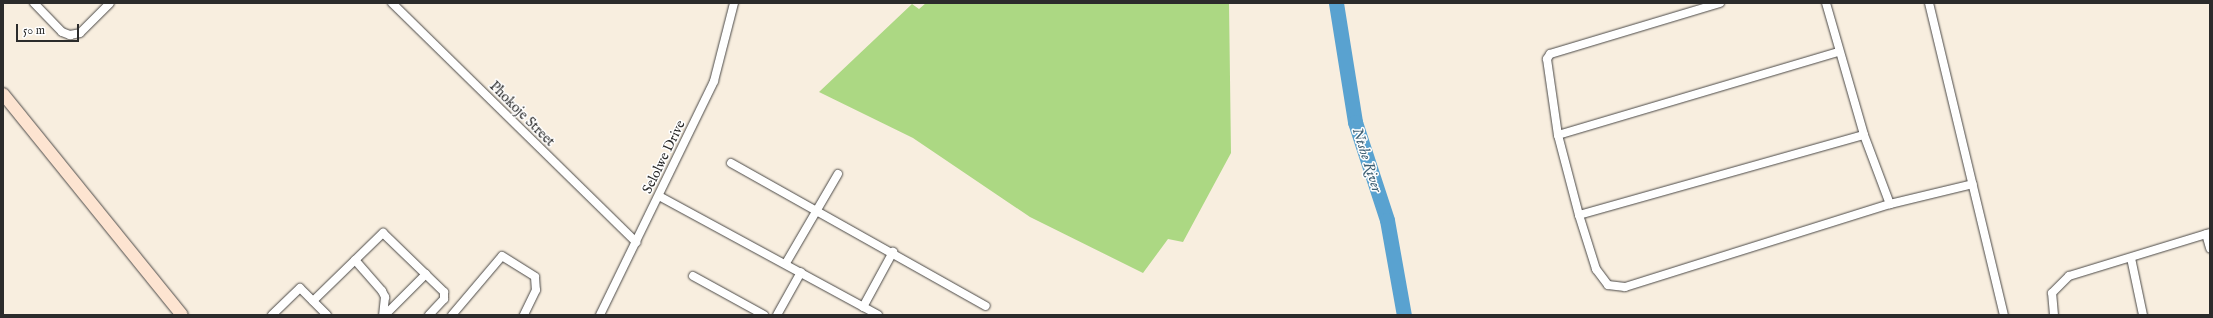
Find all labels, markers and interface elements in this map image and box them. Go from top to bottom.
scale bar [18,16,81,42]
text: 50 m [23,23,45,38]
street label: Phokoje Street [486,78,558,150]
street label: Selolwe Drive [639,118,689,196]
water label: Ntshe River [1348,125,1386,195]

